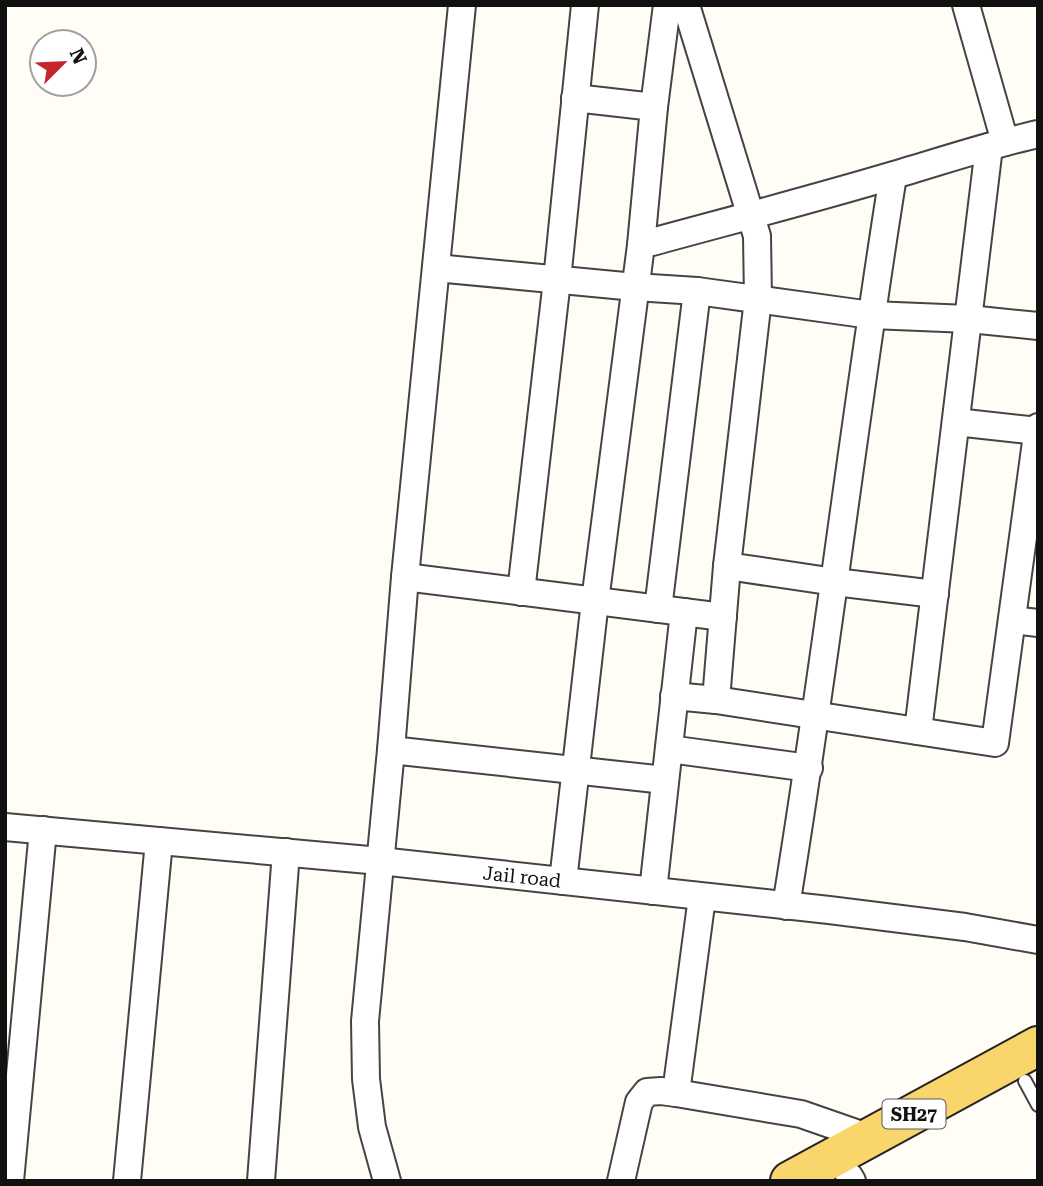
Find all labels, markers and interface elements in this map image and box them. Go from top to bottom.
north arrow [28,28,98,98]
text: N [65,45,92,68]
street label: Jail road [482,861,562,893]
road number: SH27 [883,1100,946,1128]

